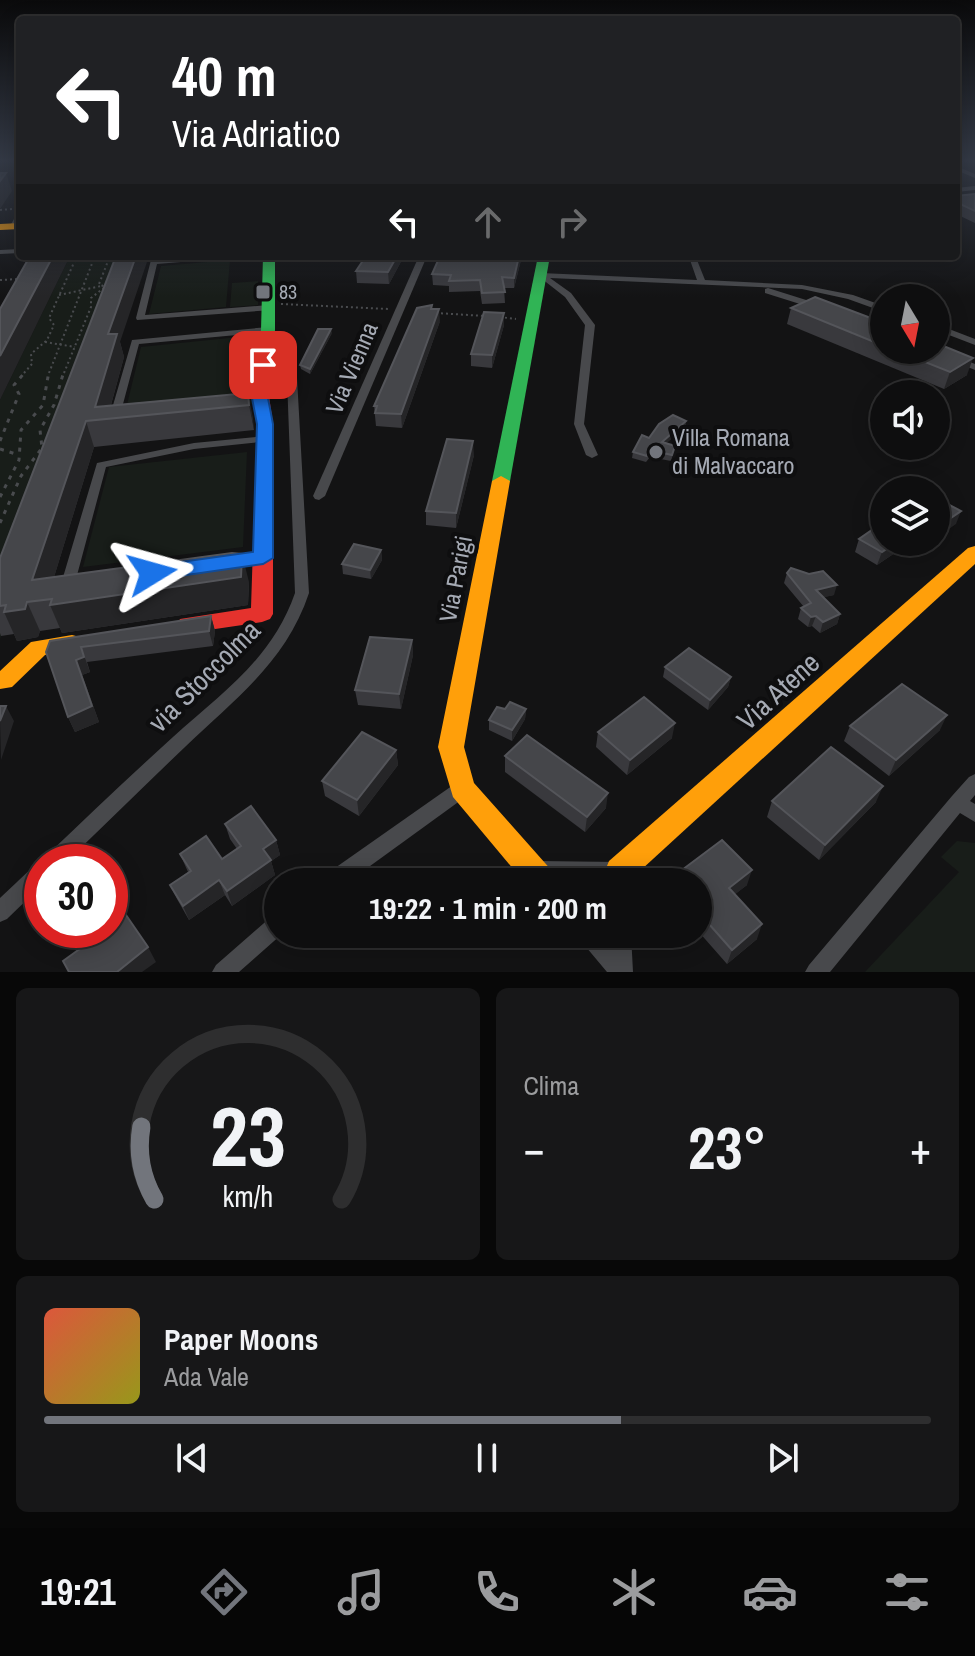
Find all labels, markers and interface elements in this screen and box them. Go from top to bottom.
text: 40 m [172,38,277,113]
icon: left [40,48,144,152]
text: Via Adriatico [172,110,341,158]
icon: left [382,200,426,244]
icon: ahead [466,200,510,244]
icon: right [550,200,594,244]
place label: 83 [279,278,297,305]
marker: 83 [254,283,272,301]
north arrow [870,284,950,364]
map controls [870,284,950,556]
street label: Via Vienna [317,317,385,418]
pin [229,331,297,399]
icon: arrive [241,343,285,387]
button: sound [870,380,950,460]
place label: Villa Romana di Malvaccaro [672,421,795,481]
marker: Villa Romana di Malvaccaro [647,443,665,461]
button: layers [870,476,950,556]
position arrow [110,531,194,615]
street label: Via Parigi [431,533,479,625]
street label: via Stoccolma [140,611,269,740]
street label: Via Atene [728,644,828,738]
speed limit sign: 30 [24,844,128,948]
text: 19:22 · 1 min · 200 m [369,888,607,928]
text: Clima [524,1068,579,1103]
text: 23 [210,1080,286,1192]
text: 23° [688,1107,767,1188]
text: − [524,1118,545,1178]
text: + [910,1118,931,1178]
text: km/h [222,1177,273,1216]
text: Paper Moons [164,1319,318,1359]
text: Ada Vale [164,1359,249,1394]
icon: previous [170,1436,214,1480]
icon: pause [465,1436,509,1480]
icon: next [761,1436,805,1480]
icon: directions [196,1564,252,1620]
icon: music [333,1564,389,1620]
icon: phone [469,1564,525,1620]
icon: climate [606,1564,662,1620]
icon: car [742,1564,798,1620]
icon: filters [879,1564,935,1620]
text: 19:21 [40,1568,116,1616]

